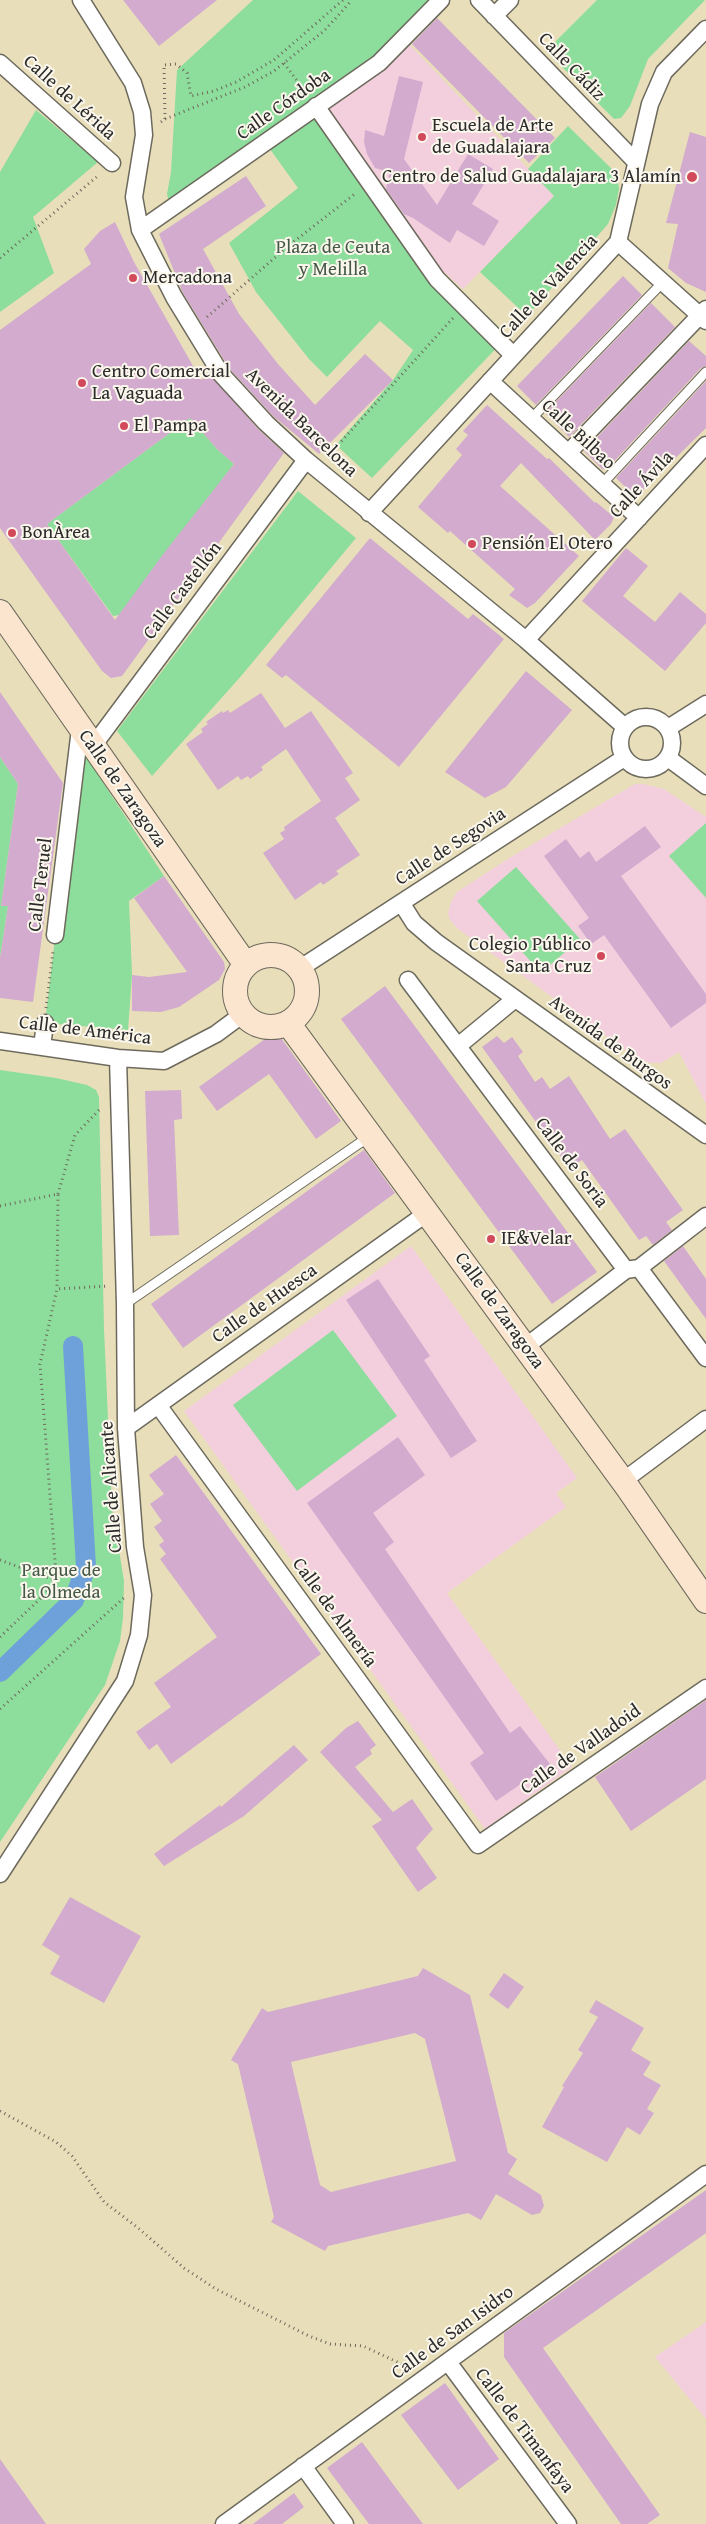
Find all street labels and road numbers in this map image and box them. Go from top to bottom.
street label: Calle Cádiz [533,28,609,106]
street label: Calle de Lérida [18,50,120,146]
street label: Calle Córdoba [233,64,335,146]
street label: Calle de Valencia [495,230,603,344]
street label: Avenida Barcelona [240,364,362,482]
street label: Calle Bilbao [536,395,620,475]
street label: Calle Ávila [605,447,679,523]
street label: Calle Castellón [139,538,227,644]
street label: Calle de Zaragoza [73,726,171,852]
street label: Calle de Segovia [392,803,510,891]
street label: Calle Teruel [24,837,58,933]
street label: Avenida de Burgos [544,991,676,1095]
street label: Calle de América [18,1012,152,1050]
street label: Calle de Soria [530,1113,612,1213]
street label: Calle de Zaragoza [449,1248,549,1374]
street label: Calle de Huesca [208,1259,322,1349]
street label: Calle de Alicante [96,1420,128,1554]
street label: Calle de Almería [287,1554,381,1672]
street label: Calle de Valladoid [516,1700,646,1800]
street label: Calle de San Isidro [387,2281,519,2385]
street label: Calle de Timanfaya [470,2364,578,2498]

